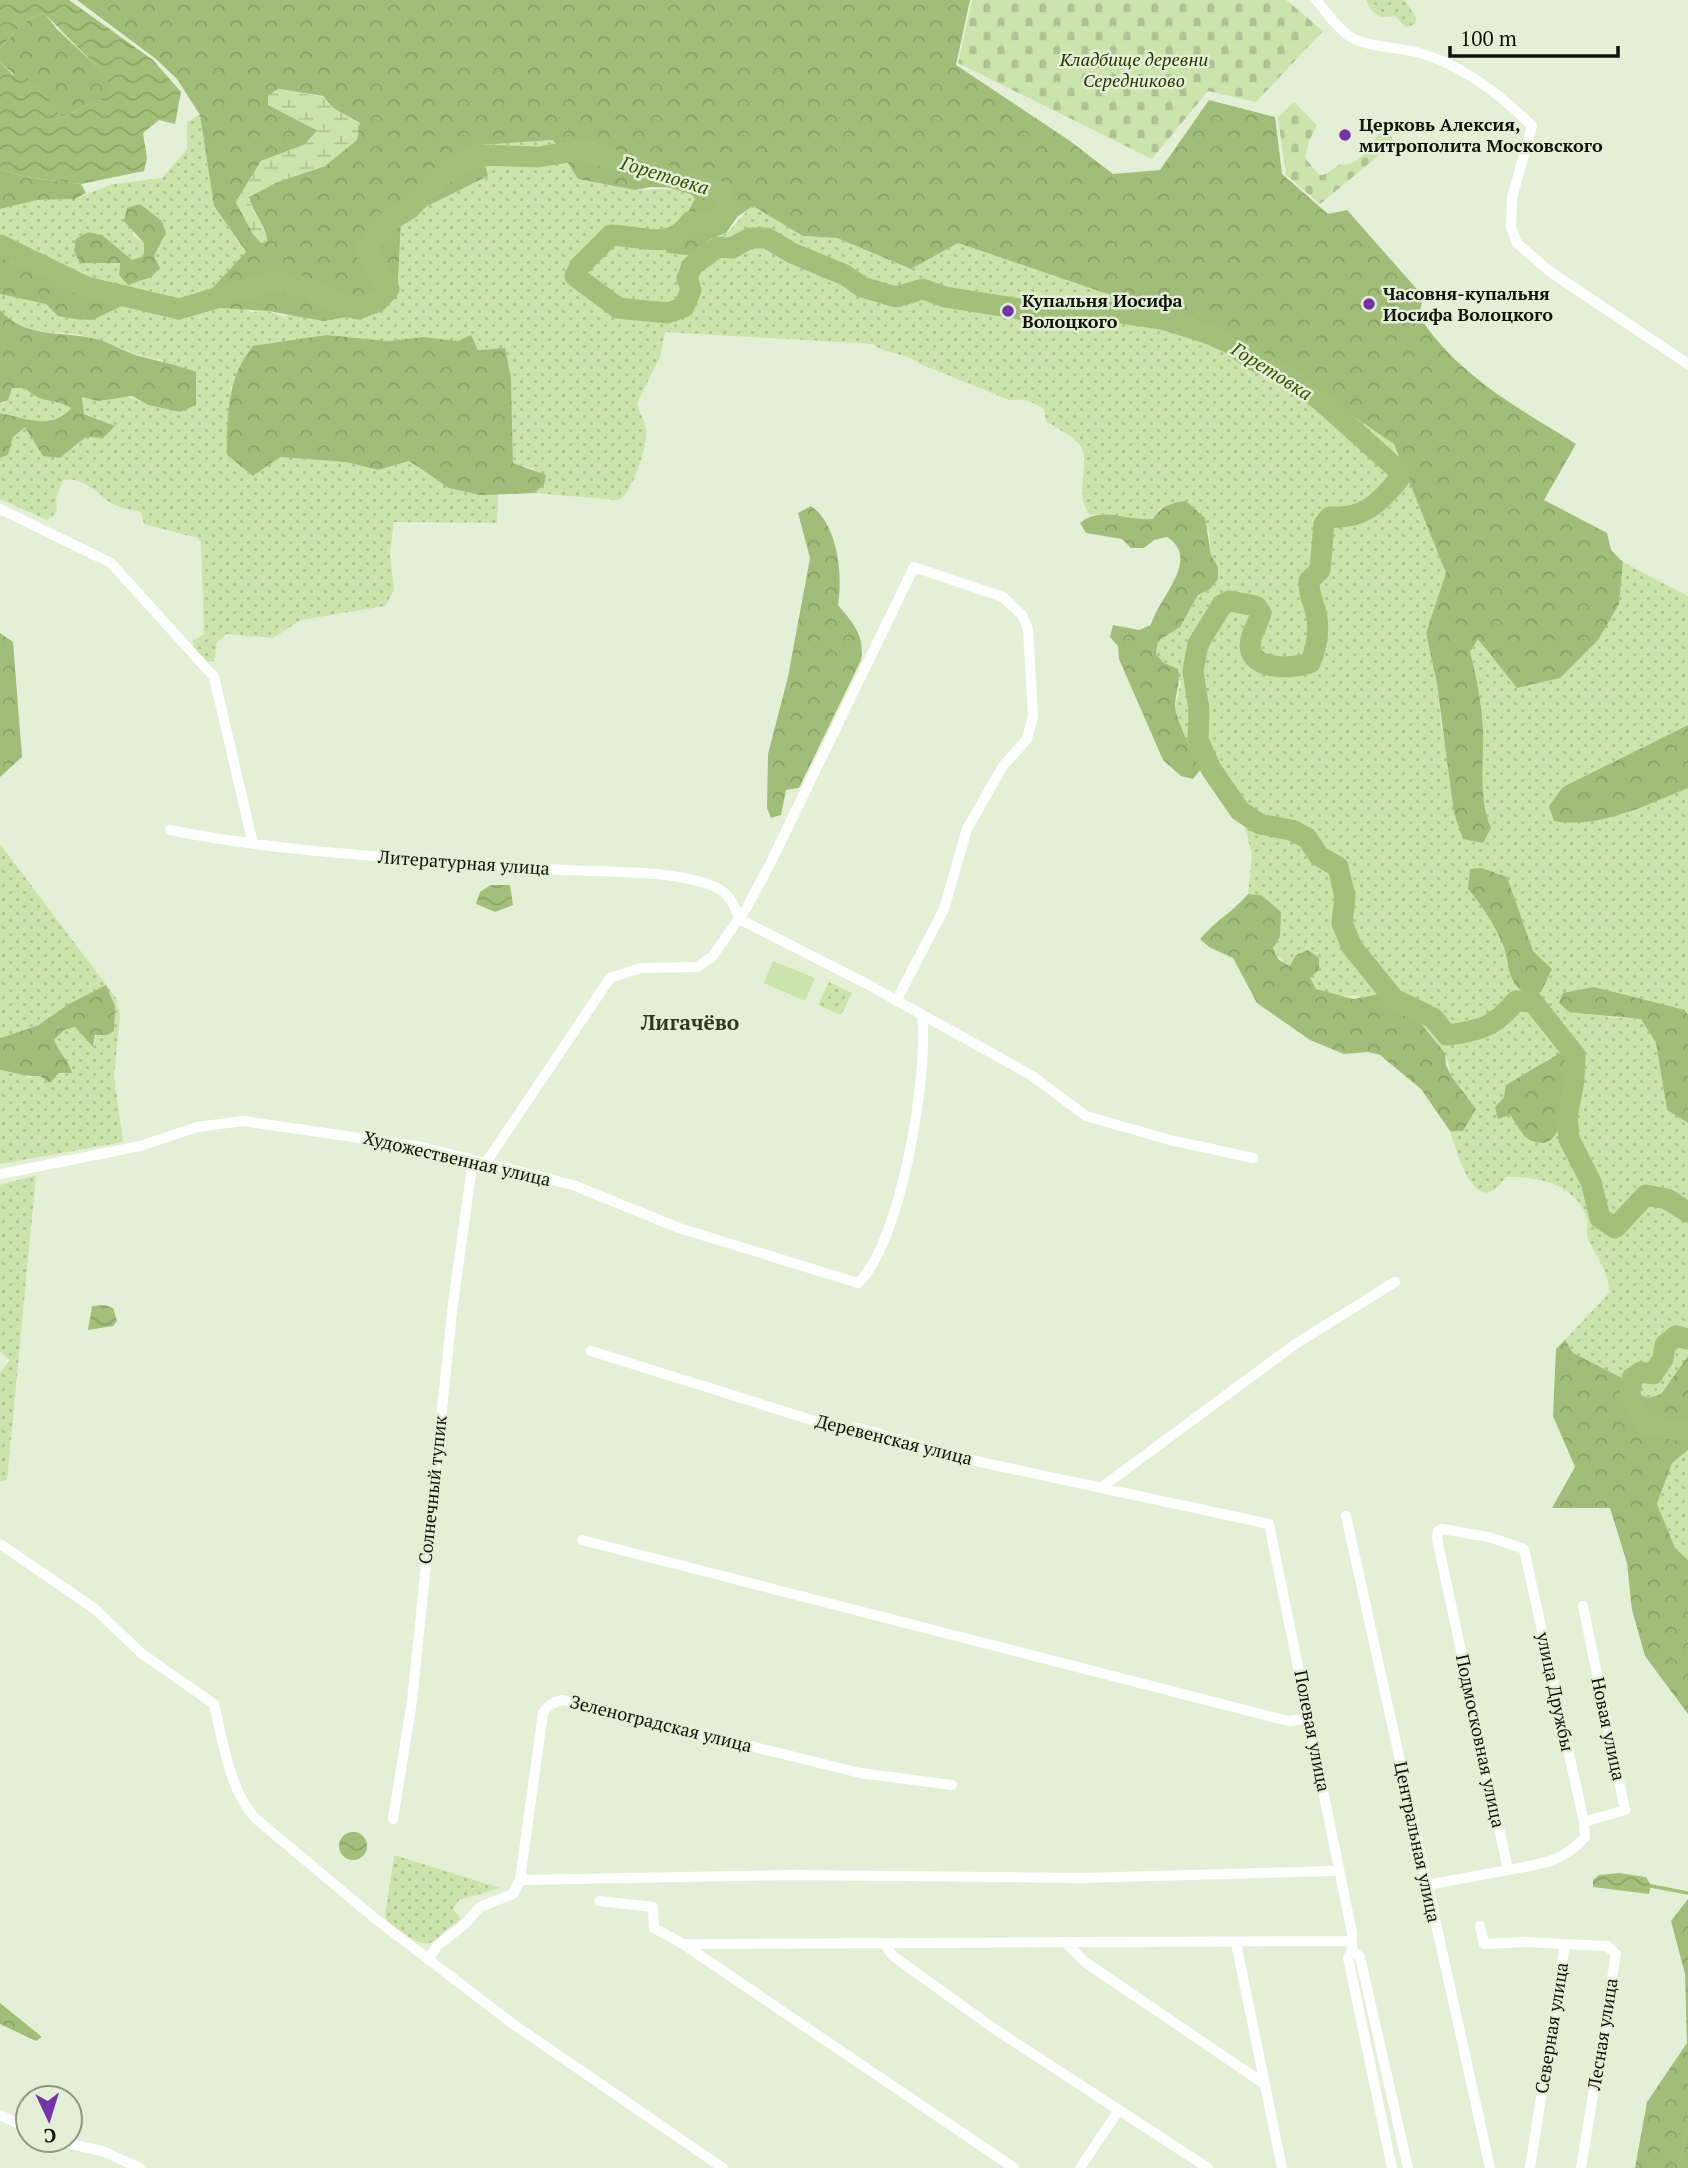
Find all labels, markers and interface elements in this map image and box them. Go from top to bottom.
scale bar [1450,14,1618,58]
text: 100 m [1460,24,1517,52]
park label: Кладбище деревни Середниково [1059,47,1208,92]
place label: Церковь Алексия, митрополита Московского [1359,112,1603,157]
marker: Церковь Алексия, митрополита Московского [1337,127,1353,143]
water label: Горетовка [617,149,712,200]
place label: Часовня-купальня Иосифа Волоцкого [1383,281,1553,326]
place label: Купальня Иосифа Волоцкого [1022,288,1183,333]
marker: Часовня-купальня Иосифа Волоцкого [1361,296,1377,312]
marker: Купальня Иосифа Волоцкого [1000,303,1016,319]
water label: Горетовка [1226,335,1318,405]
street label: Литературная улица [376,844,551,880]
district label: Лигачёво [640,1008,739,1036]
street label: Художественная улица [361,1125,553,1191]
street label: Деревенская улица [813,1408,975,1470]
street label: Солнечный тупик [412,1414,452,1565]
street label: улица Дружбы [1531,1629,1580,1754]
street label: Подмосковная улица [1451,1652,1511,1830]
street label: Полевая улица [1289,1668,1337,1794]
street label: Новая улица [1586,1675,1632,1783]
street label: Зеленоградская улица [568,1689,755,1757]
street label: Центральная улица [1389,1759,1447,1924]
street label: Северная улица [1529,1960,1573,2095]
street label: Лесная улица [1581,1976,1623,2092]
north arrow [14,2084,84,2154]
text: С [43,2124,57,2149]

